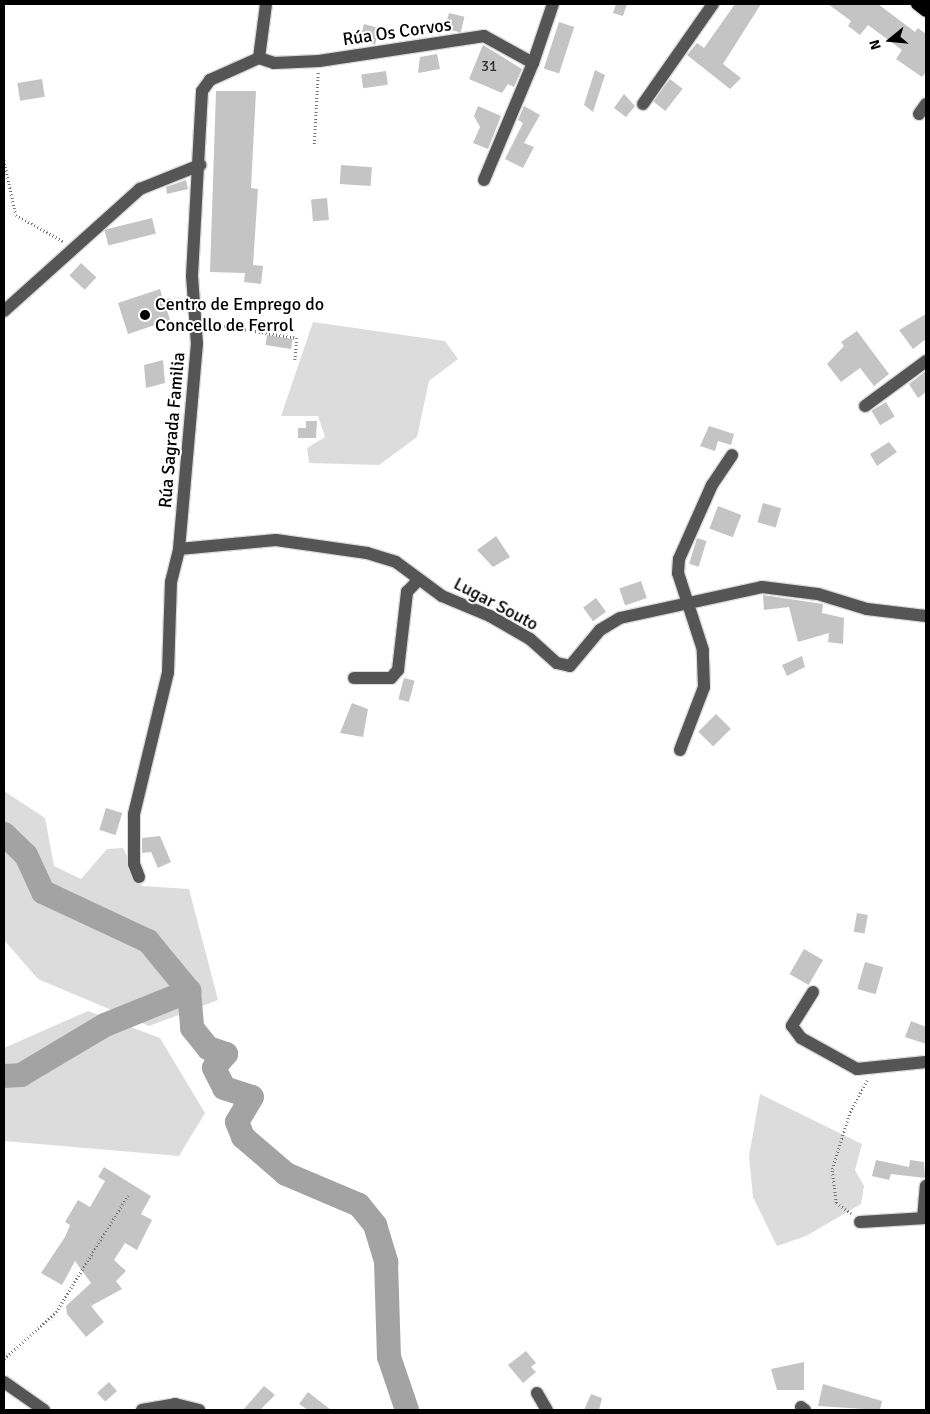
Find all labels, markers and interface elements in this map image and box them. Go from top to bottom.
street label: Rúa Os Corvos [341,14,453,50]
north arrow [865,15,915,65]
text: N [866,37,885,52]
house number: 31 [481,58,497,76]
place label: Centro de Emprego do Concello de Ferrol [155,294,324,336]
marker: Centro de Emprego do Concello de Ferrol [139,309,151,321]
street label: Rúa Sagrada Familia [154,351,190,509]
street label: Lugar Souto [450,573,542,635]

